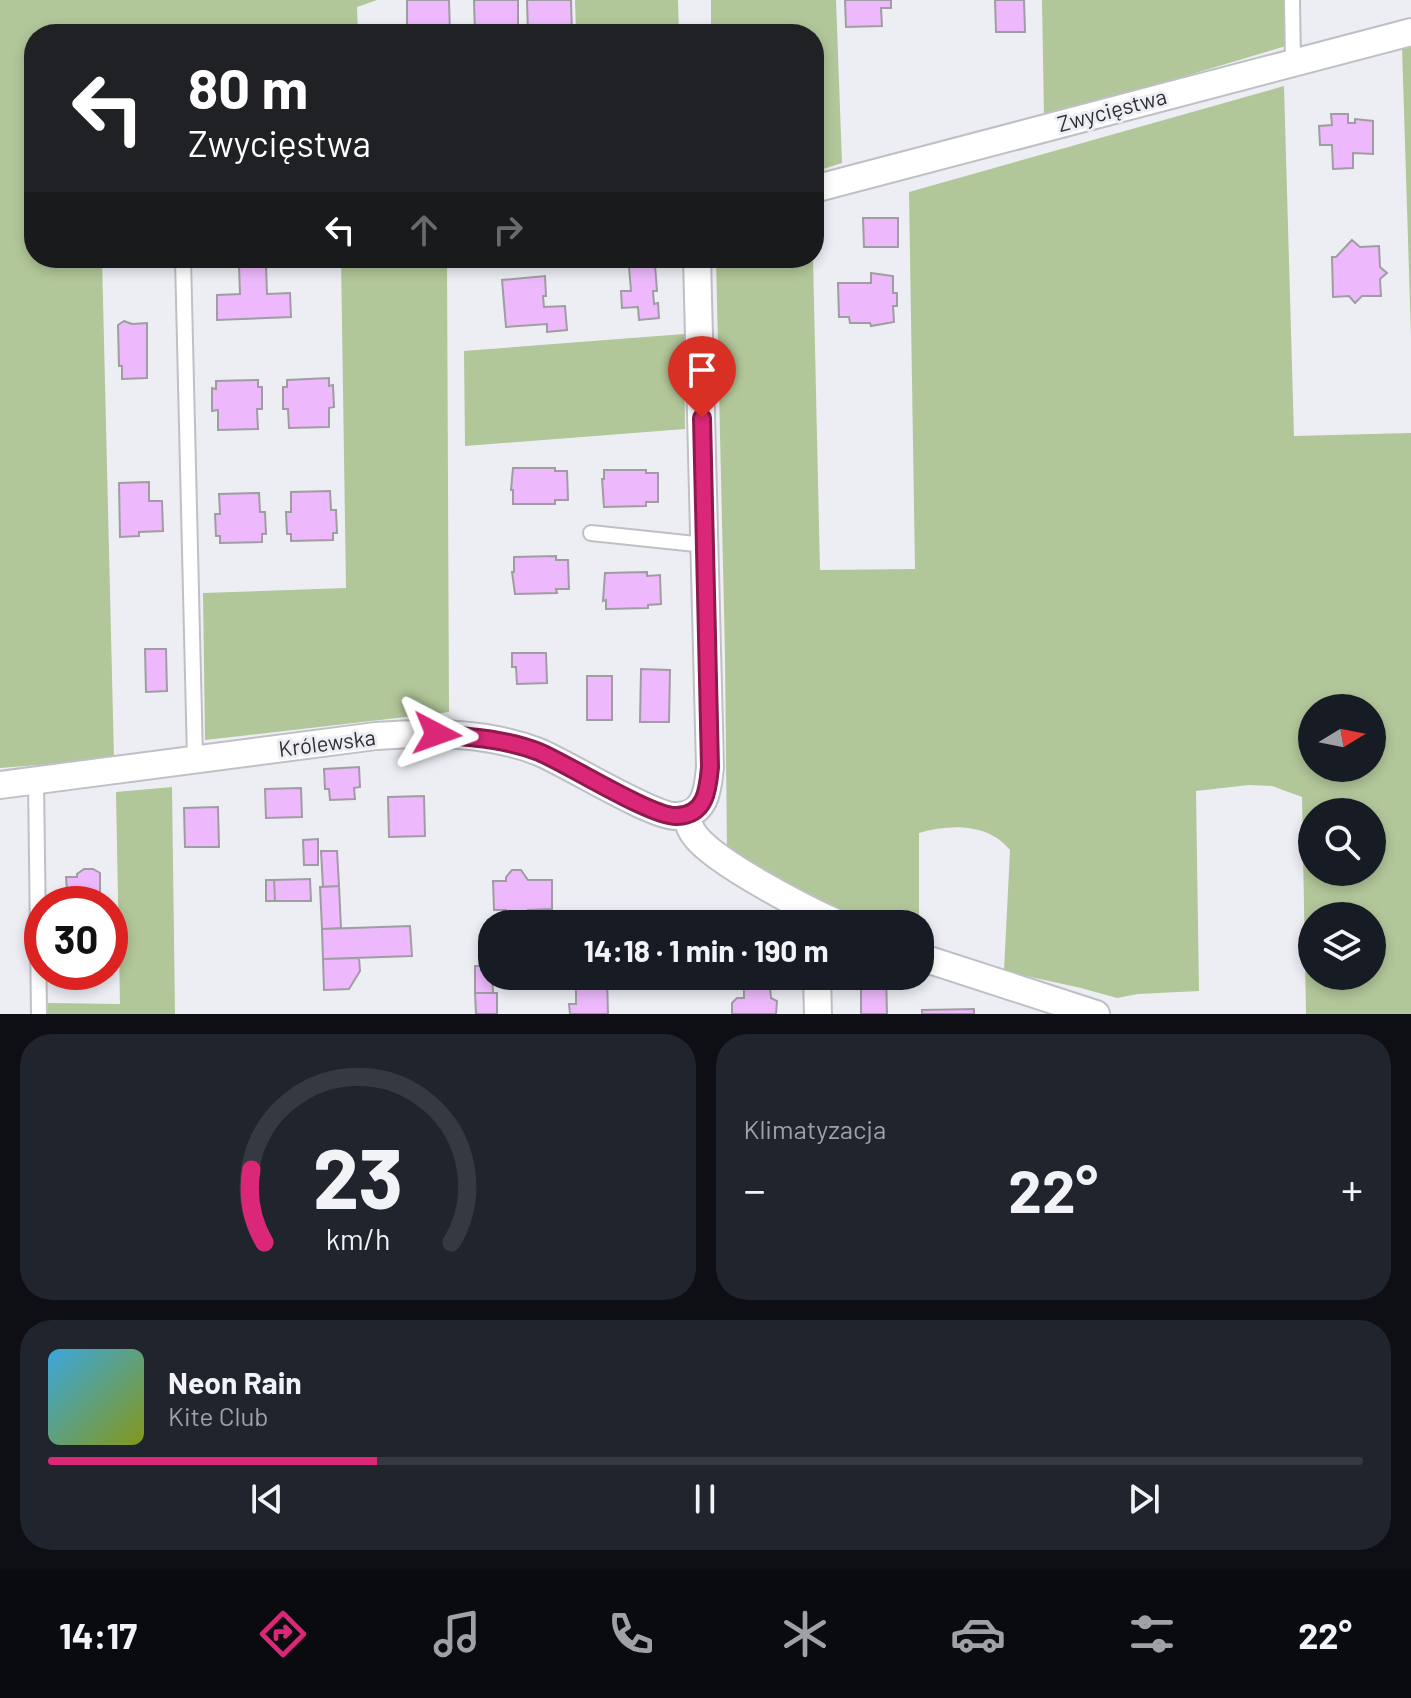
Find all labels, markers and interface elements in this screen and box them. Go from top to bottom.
text: 80 m [188,53,308,120]
icon: left [56,56,160,160]
street label: Zwycięstwa [1054,82,1169,136]
text: Zwycięstwa [188,121,371,164]
icon: left [318,208,362,252]
icon: ahead [402,208,446,252]
icon: right [486,208,530,252]
pin [668,336,736,418]
icon: arrive [680,348,724,392]
position arrow [395,692,479,776]
north arrow [1298,694,1386,782]
map controls [1298,694,1386,990]
street label: Królewska [277,723,377,761]
button: search [1298,798,1386,886]
speed limit sign: 30 [24,886,128,990]
button: layers [1298,902,1386,990]
text: 14:18 · 1 min · 190 m [583,932,829,968]
text: Klimatyzacja [744,1113,886,1144]
text: 23 [313,1126,403,1226]
text: 22° [1008,1153,1098,1225]
text: − [744,1162,766,1215]
text: + [1341,1162,1363,1215]
text: km/h [325,1221,390,1256]
text: Neon Rain [168,1364,302,1400]
text: Kite Club [168,1400,269,1431]
icon: previous [245,1477,289,1521]
icon: pause [683,1477,727,1521]
icon: next [1122,1477,1166,1521]
icon: directions [255,1606,311,1662]
icon: music [429,1606,485,1662]
icon: phone [603,1606,659,1662]
icon: climate [777,1606,833,1662]
icon: car [950,1606,1006,1662]
icon: filters [1124,1606,1180,1662]
text: 14:17 [59,1613,137,1656]
text: 22° [1298,1613,1352,1656]

